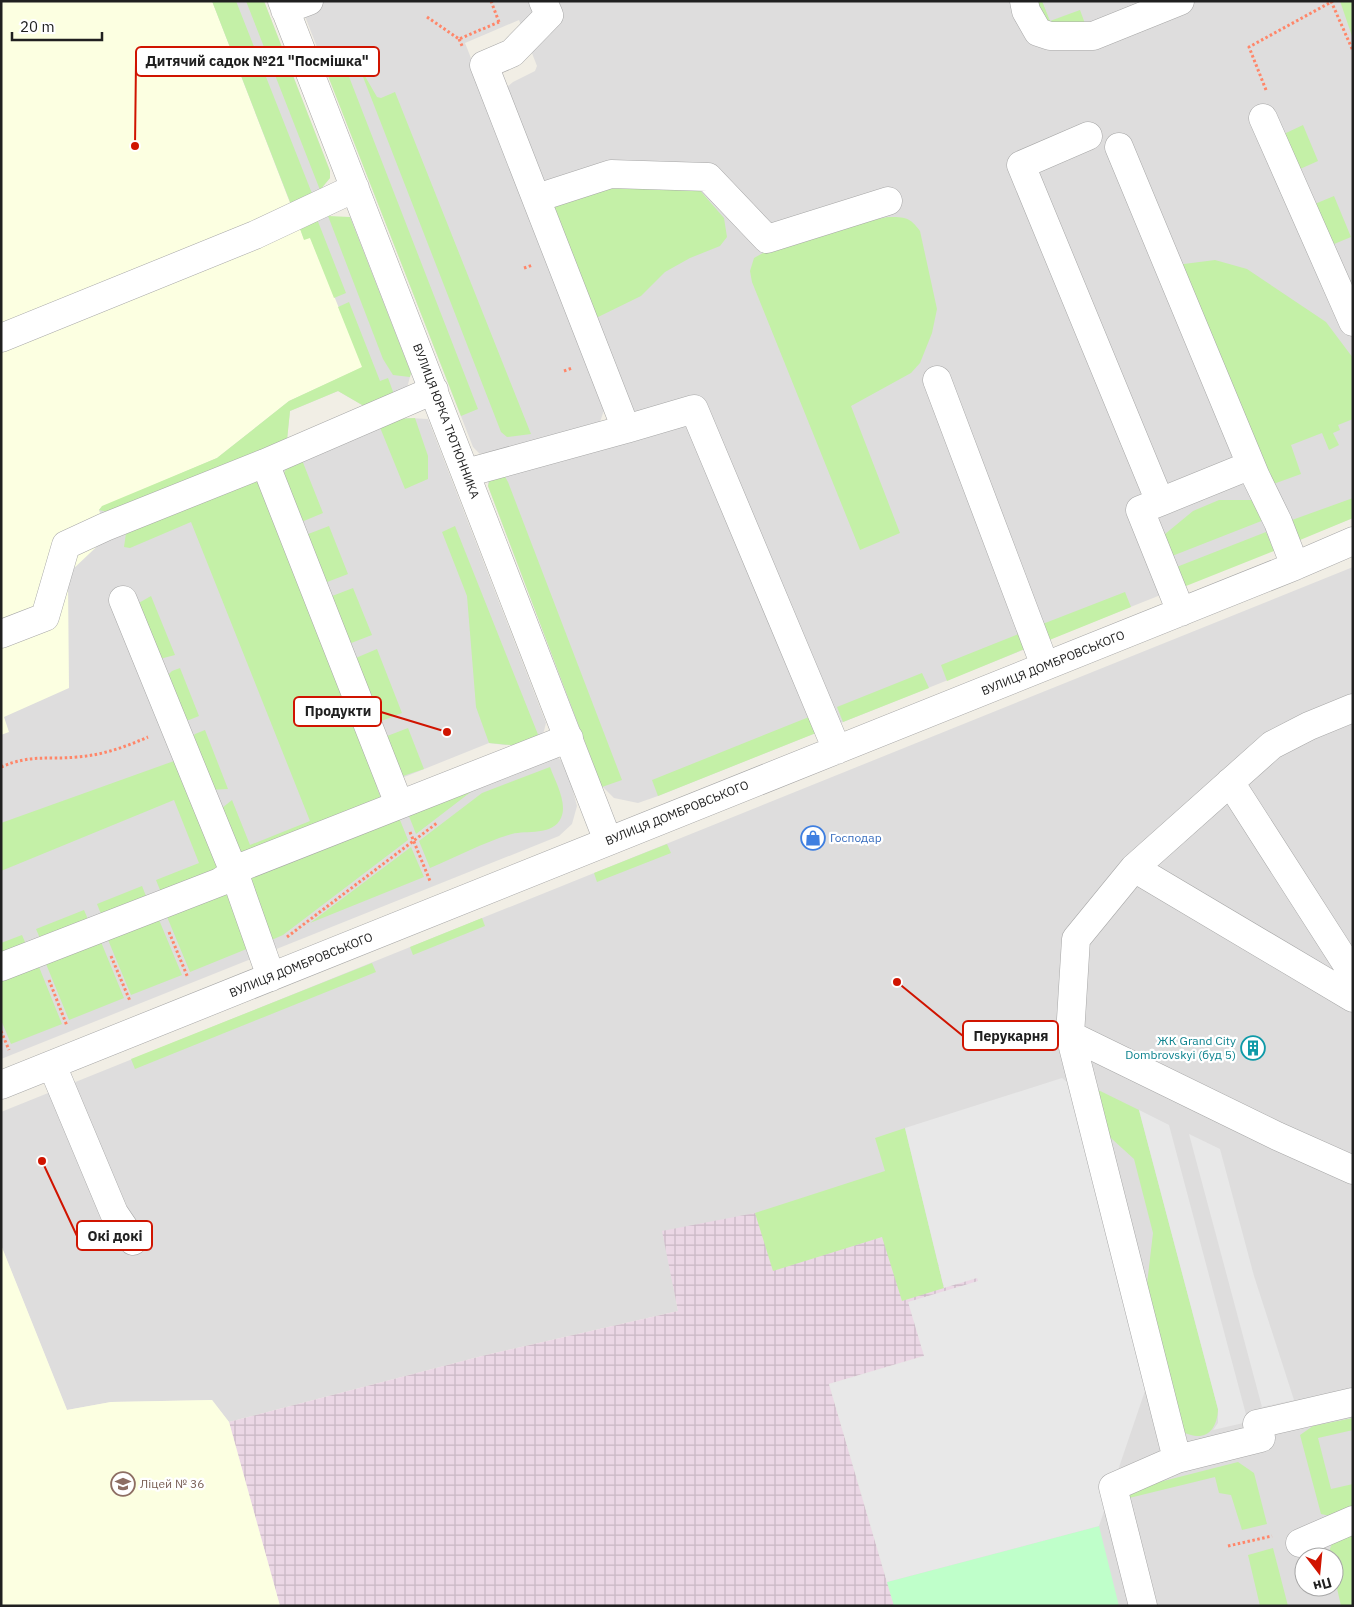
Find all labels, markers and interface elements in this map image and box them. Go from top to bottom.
scale bar [12,10,102,42]
text: 20 m [20,17,55,36]
callout: Дитячий садок №21 "Посмішка" [136,47,379,76]
text: Дитячий садок №21 "Посмішка" [145,52,369,70]
street label: ВУЛИЦЯ ЮРКА ТЮТЮННИКА [410,341,483,501]
street label: ВУЛИЦЯ ДОМБРОВСЬКОГО [979,627,1127,698]
callout: Продукти [294,697,381,726]
text: Продукти [305,702,371,720]
street label: ВУЛИЦЯ ДОМБРОВСЬКОГО [603,777,751,848]
shop icon: Господар [800,825,826,851]
place label: Господар [830,830,882,845]
street label: ВУЛИЦЯ ДОМБРОВСЬКОГО [227,929,375,1000]
callout: Перукарня [963,1021,1058,1050]
text: Перукарня [973,1027,1049,1045]
place label: ЖК Grand City Dombrovskyi (буд 5) [1125,1033,1236,1062]
building icon: ЖК Grand City Dombrovskyi (буд 5) [1240,1035,1266,1061]
callout: Окі докі [77,1221,152,1250]
text: Окі докі [88,1227,142,1245]
school or university icon: Ліцей № 36 [110,1471,136,1497]
place label: Ліцей № 36 [140,1476,204,1491]
north arrow [1294,1547,1344,1597]
text: Пн [1311,1573,1334,1596]

